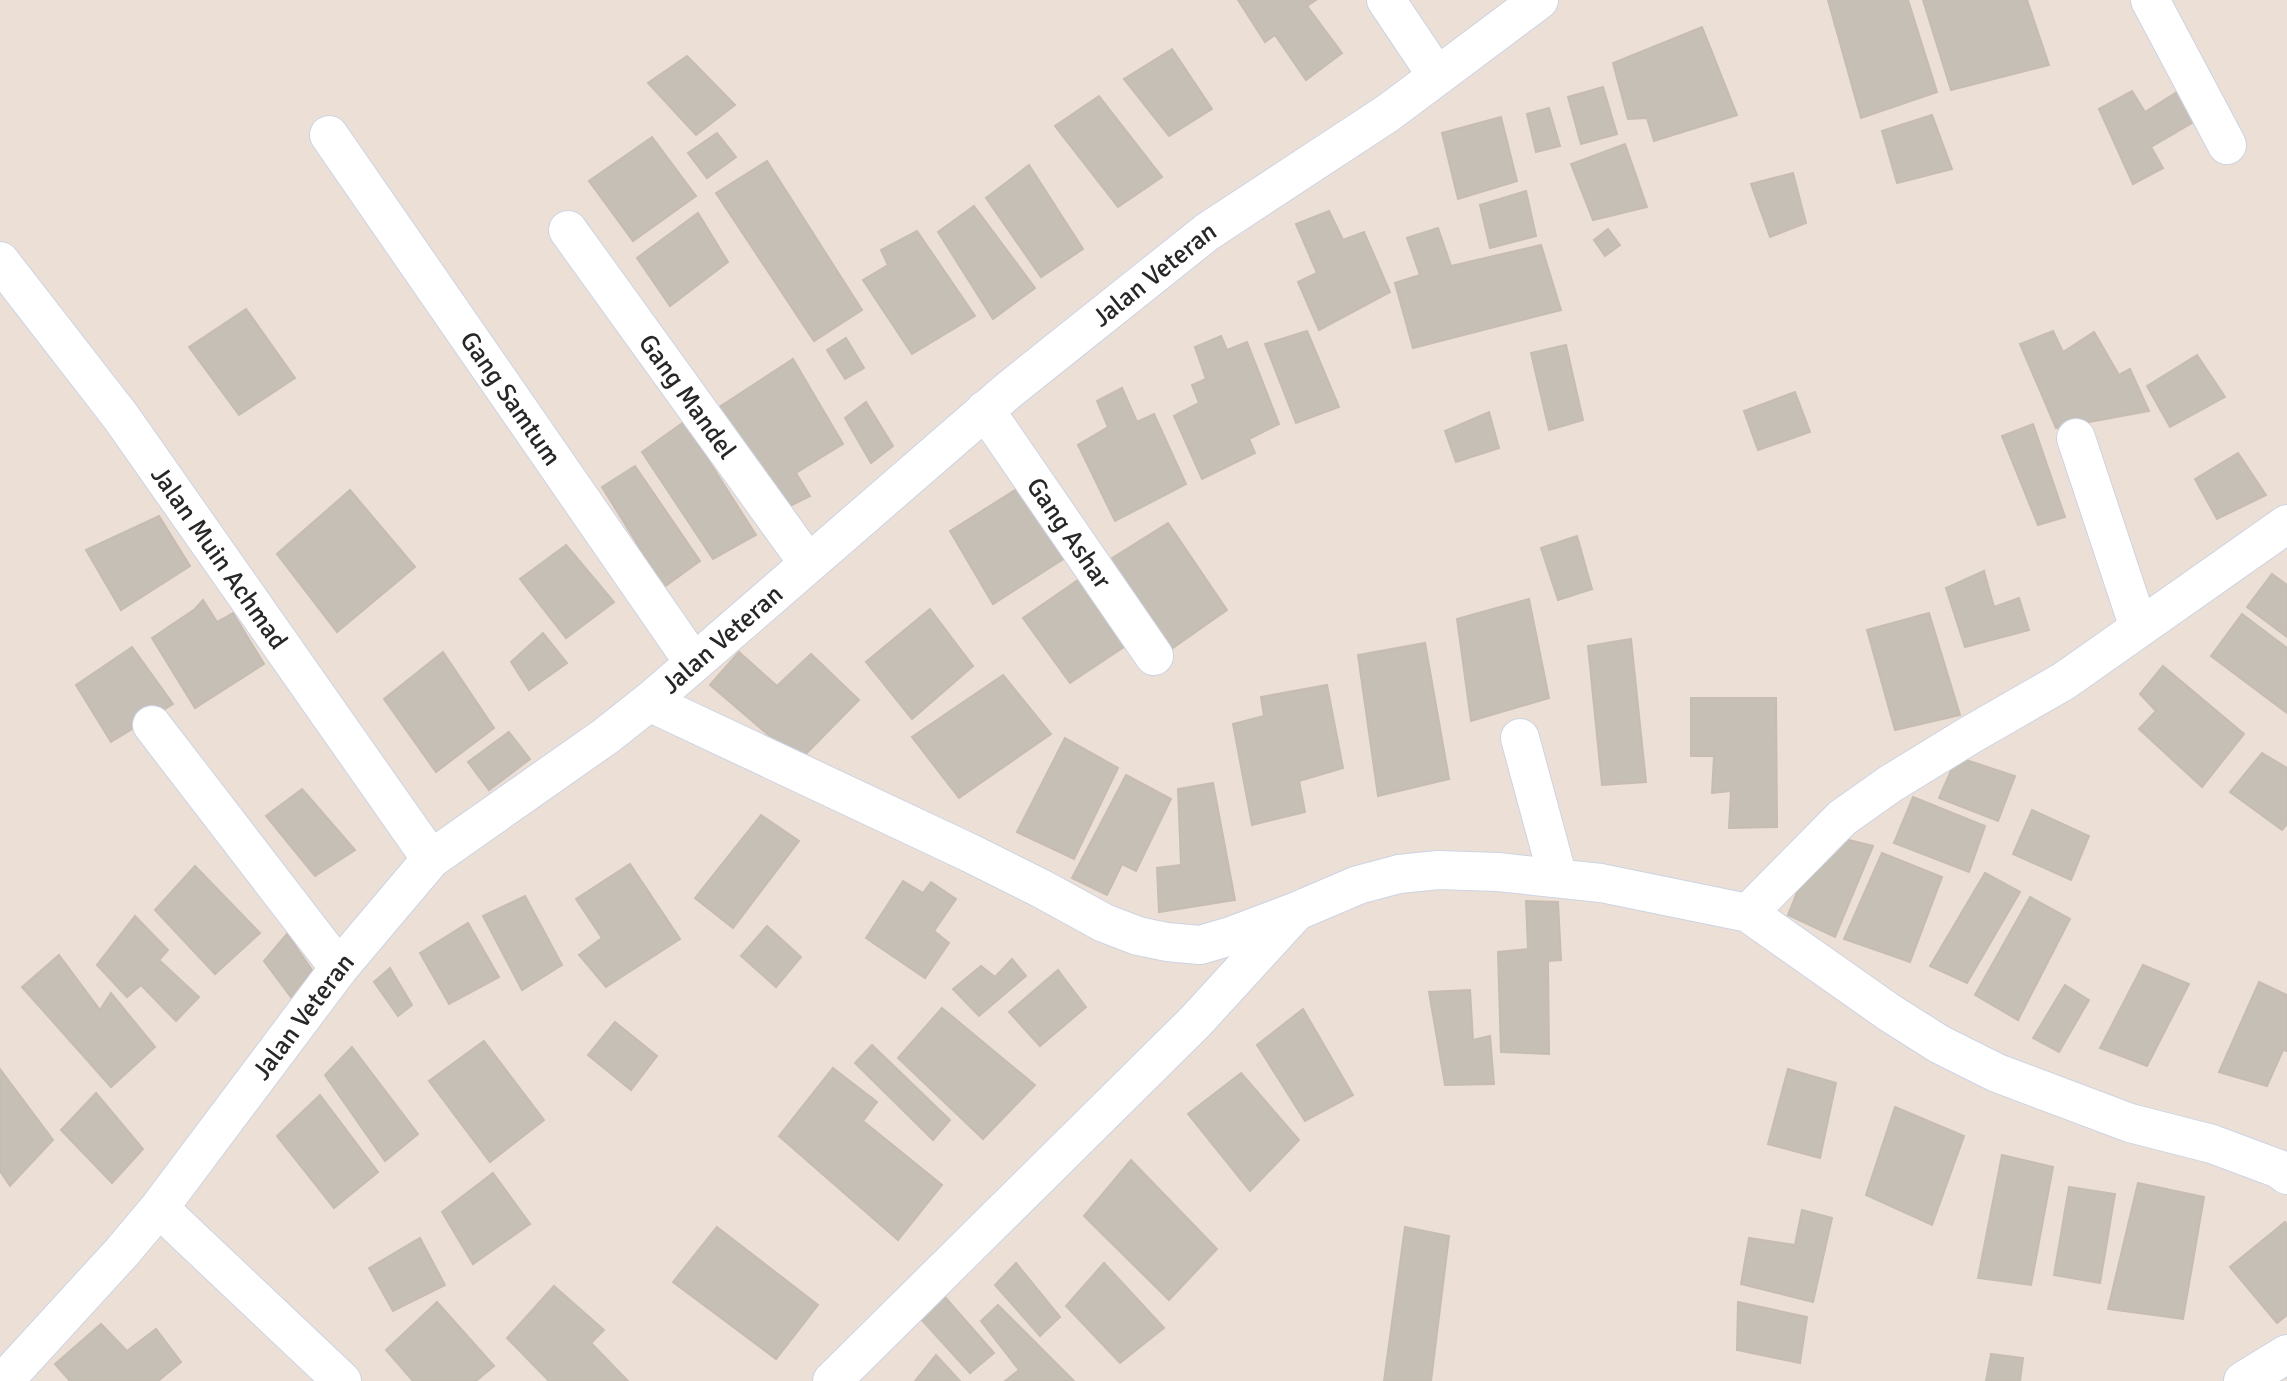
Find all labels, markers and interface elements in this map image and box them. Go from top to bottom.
street label: Jalan Veteran [1086,215,1223,334]
street label: Gang Samtum [453,326,568,472]
street label: Gang Mandel [631,328,743,466]
street label: Jalan Muin Achmad [143,460,294,656]
street label: Gang Ashar [1019,472,1118,595]
street label: Jalan Veteran [655,578,790,701]
street label: Jalan Veteran [246,947,362,1087]

